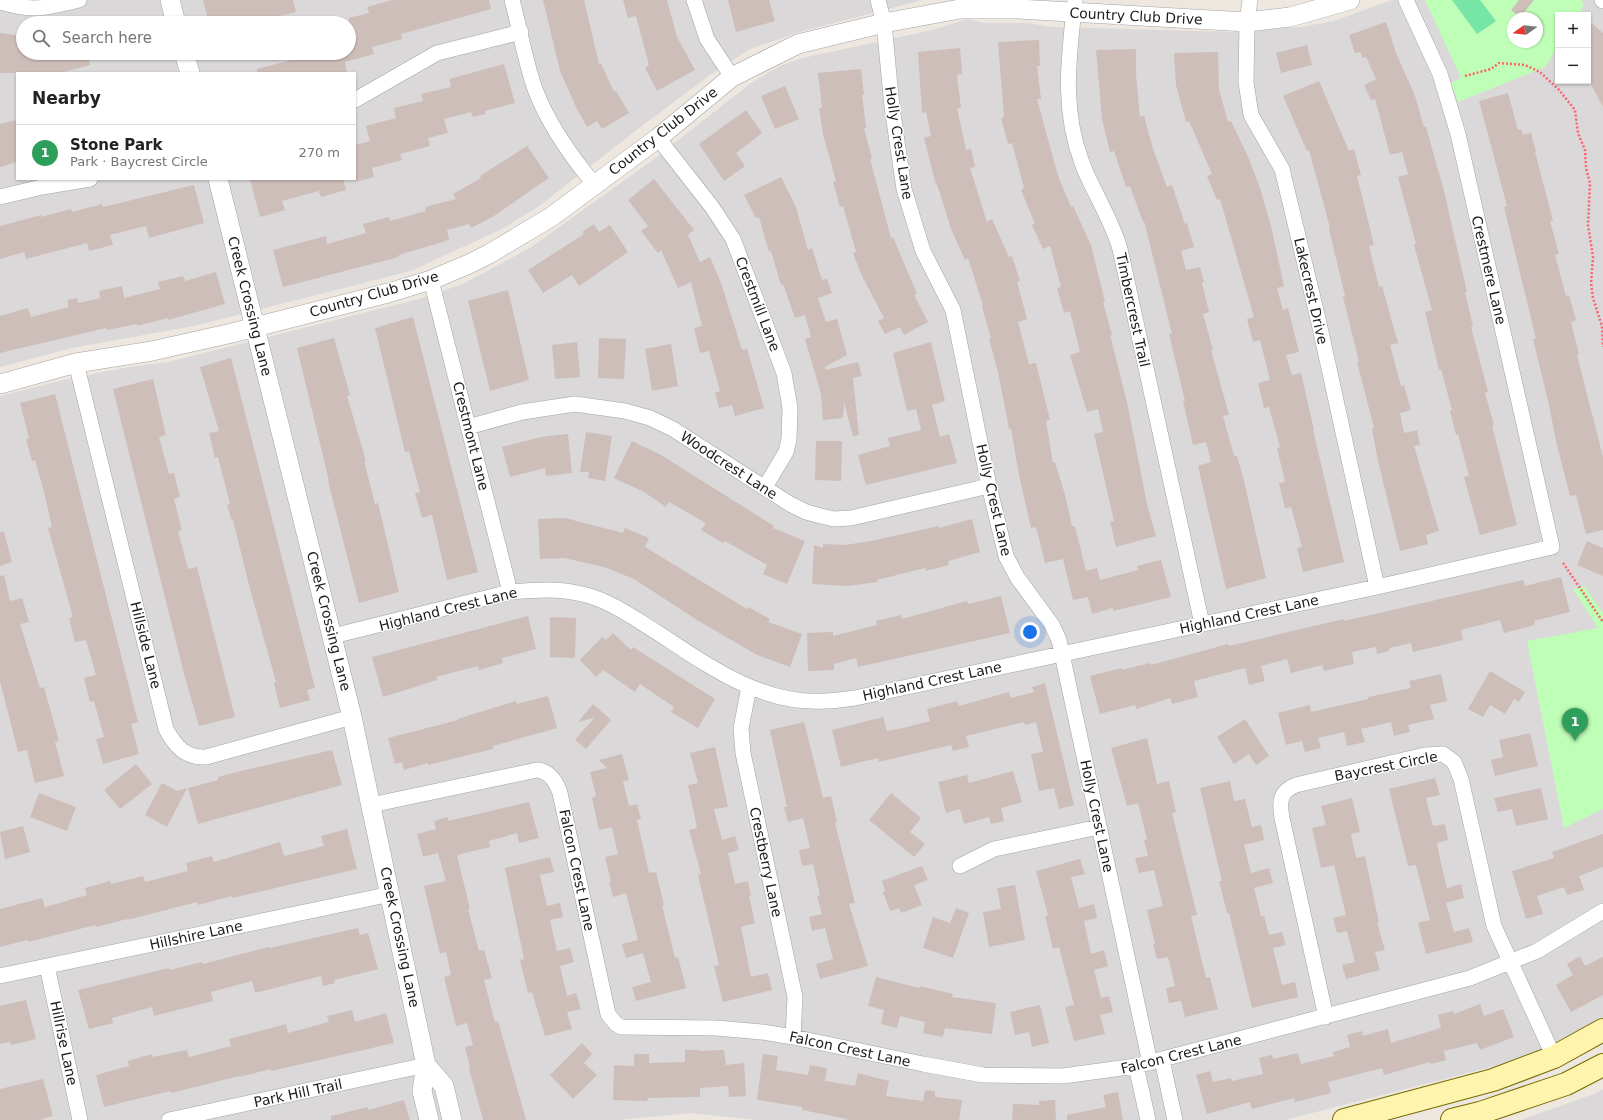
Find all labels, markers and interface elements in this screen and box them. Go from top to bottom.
street label: Country Club Drive [1069,5,1203,27]
north arrow [1507,12,1543,48]
map controls [1555,12,1591,84]
button: + [1555,12,1591,48]
search box [16,16,356,60]
icon: search [30,27,52,49]
text: Search here [62,29,152,47]
button: − [1555,48,1591,84]
street label: Country Club Drive [606,84,720,178]
street label: Holly Crest Lane [882,85,916,201]
text: Nearby [32,88,101,108]
text: Stone Park [70,136,162,154]
text: 1 [40,145,50,160]
text: 270 m [298,145,340,160]
text: Park · Baycrest Circle [70,154,208,169]
street label: Crestmere Lane [1469,214,1509,326]
street label: Creek Crossing Lane [225,235,275,377]
street label: Lakecrest Drive [1291,236,1331,346]
street label: Timbercrest Trail [1113,251,1153,368]
street label: Crestmill Lane [733,254,783,354]
street label: Country Club Drive [308,268,440,320]
street label: Crestmont Lane [450,380,492,492]
street label: Woodcrest Lane [678,428,780,502]
street label: Holly Crest Lane [973,442,1015,558]
street label: Creek Crossing Lane [304,550,354,692]
street label: Highland Crest Lane [377,584,519,634]
street label: Highland Crest Lane [1178,591,1320,637]
street label: Hillside Lane [127,600,165,690]
your location [1020,622,1040,642]
street label: Highland Crest Lane [861,658,1003,704]
pin: 1 [1562,708,1588,741]
street label: Baycrest Circle [1333,748,1439,784]
street label: Holly Crest Lane [1077,758,1117,874]
street label: Crestberry Lane [747,806,785,918]
street label: Falcon Crest Lane [556,808,598,932]
street label: Creek Crossing Lane [377,865,423,1009]
street label: Hillshire Lane [148,917,244,953]
street label: Hillrise Lane [47,999,81,1087]
street label: Falcon Crest Lane [788,1028,912,1070]
street label: Falcon Crest Lane [1119,1031,1243,1077]
street label: Park Hill Trail [252,1076,344,1110]

